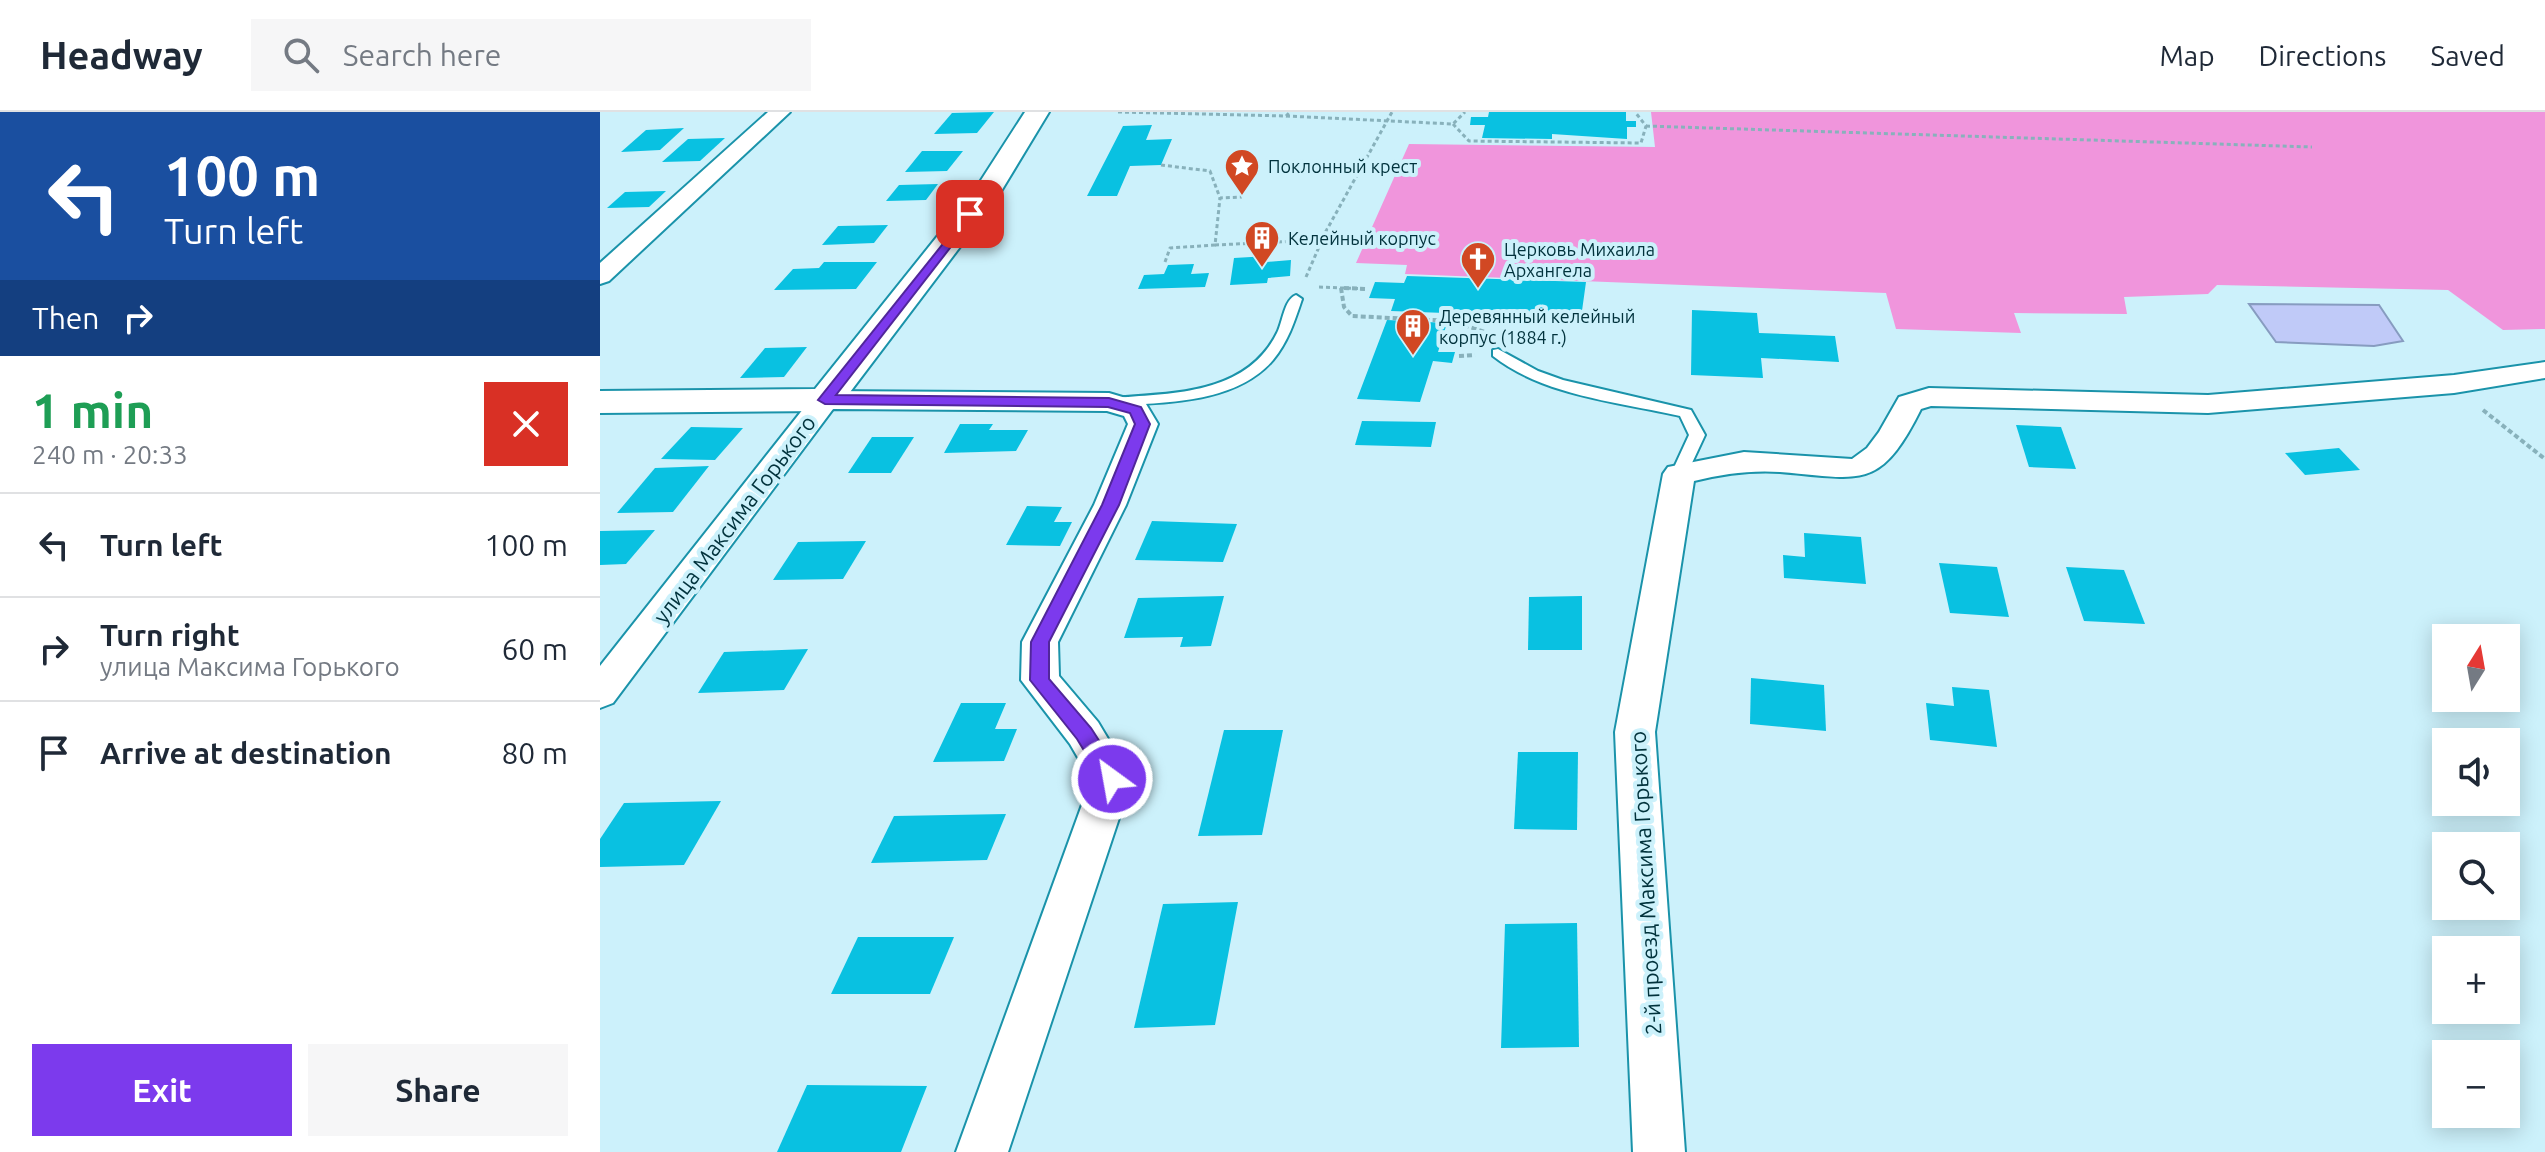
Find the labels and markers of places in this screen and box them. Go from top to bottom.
place icon: Поклонный крест [1223,147,1261,197]
place label: Поклонный крест [1268,156,1417,176]
pin [936,180,1004,248]
building icon: Келейный корпус [1243,219,1281,269]
place label: Келейный корпус [1288,228,1436,248]
place label: Церковь Михаила Архангела [1504,239,1655,280]
church icon: Церковь Михаила Архангела [1459,240,1497,290]
place label: Деревянный келейный корпус (1884 г.) [1439,306,1635,348]
building icon: Деревянный келейный корпус (1884 г.) [1394,307,1432,357]

